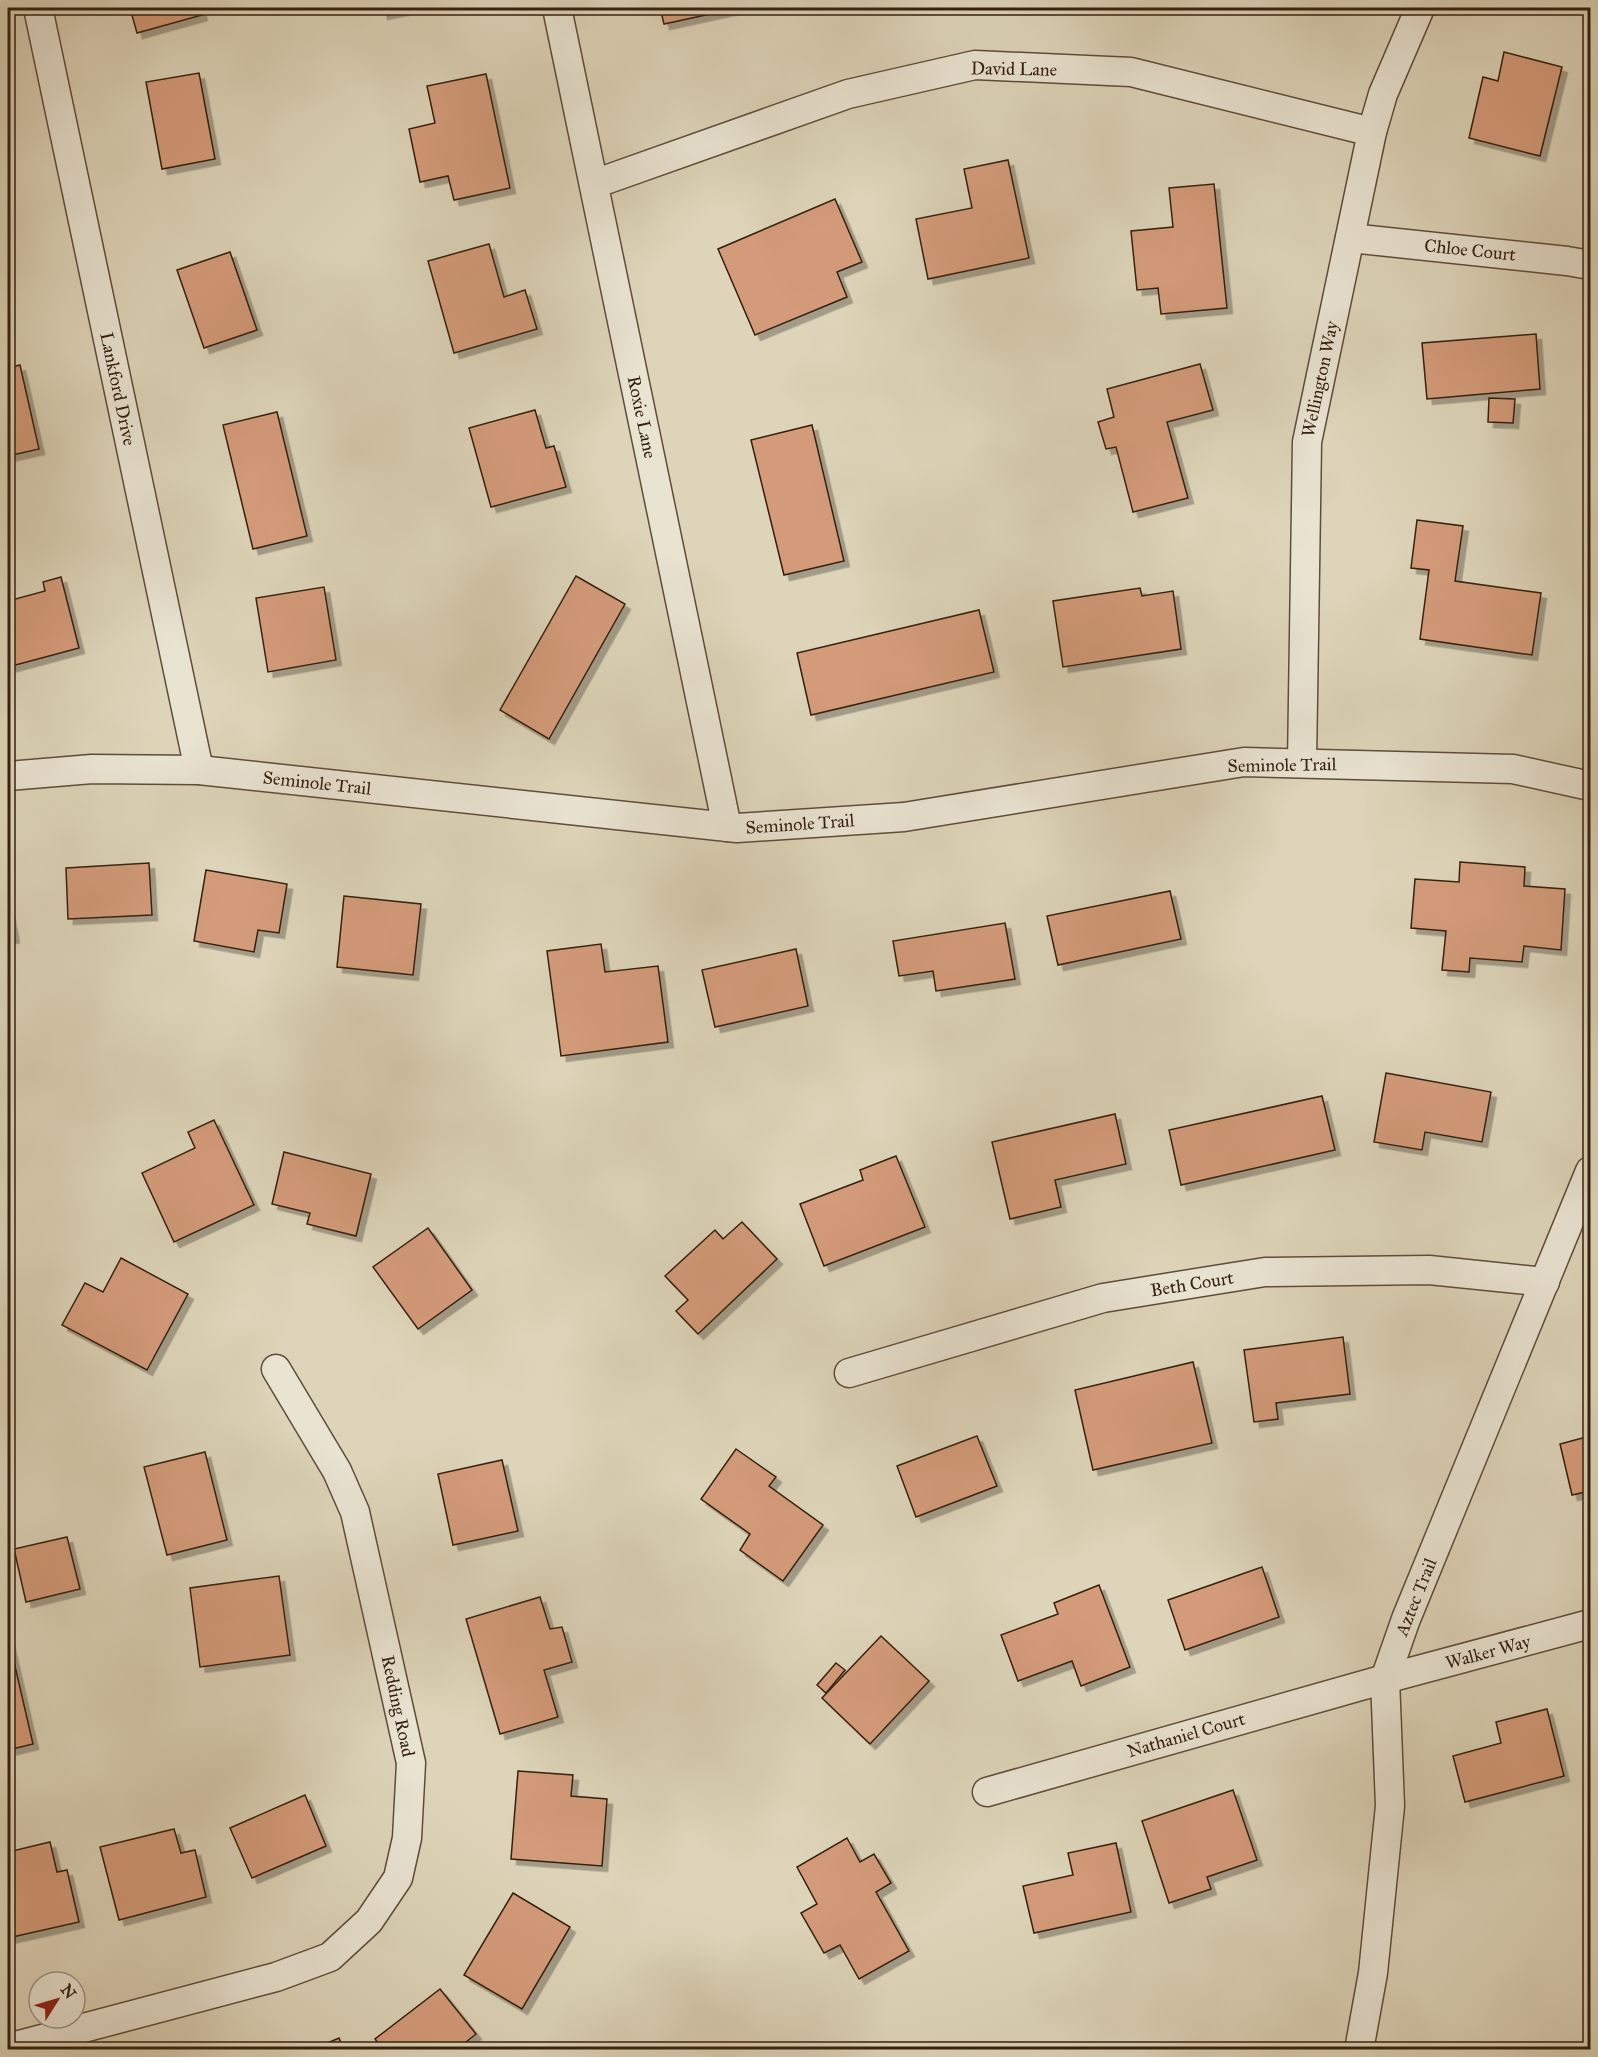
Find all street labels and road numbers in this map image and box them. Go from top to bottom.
street label: David Lane [971,57,1057,81]
street label: Chloe Court [1423,234,1517,266]
street label: Wellington Way [1297,318,1344,439]
street label: Lankford Drive [95,330,141,448]
street label: Roxie Lane [623,374,661,460]
street label: Seminole Trail [1227,753,1337,777]
street label: Seminole Trail [262,766,373,800]
street label: Seminole Trail [745,809,855,839]
street label: Beth Court [1149,1266,1236,1301]
street label: Aztec Trail [1390,1555,1442,1640]
street label: Walker Way [1443,1630,1533,1674]
street label: Redding Road [376,1653,420,1759]
street label: Nathaniel Court [1125,1708,1248,1762]

